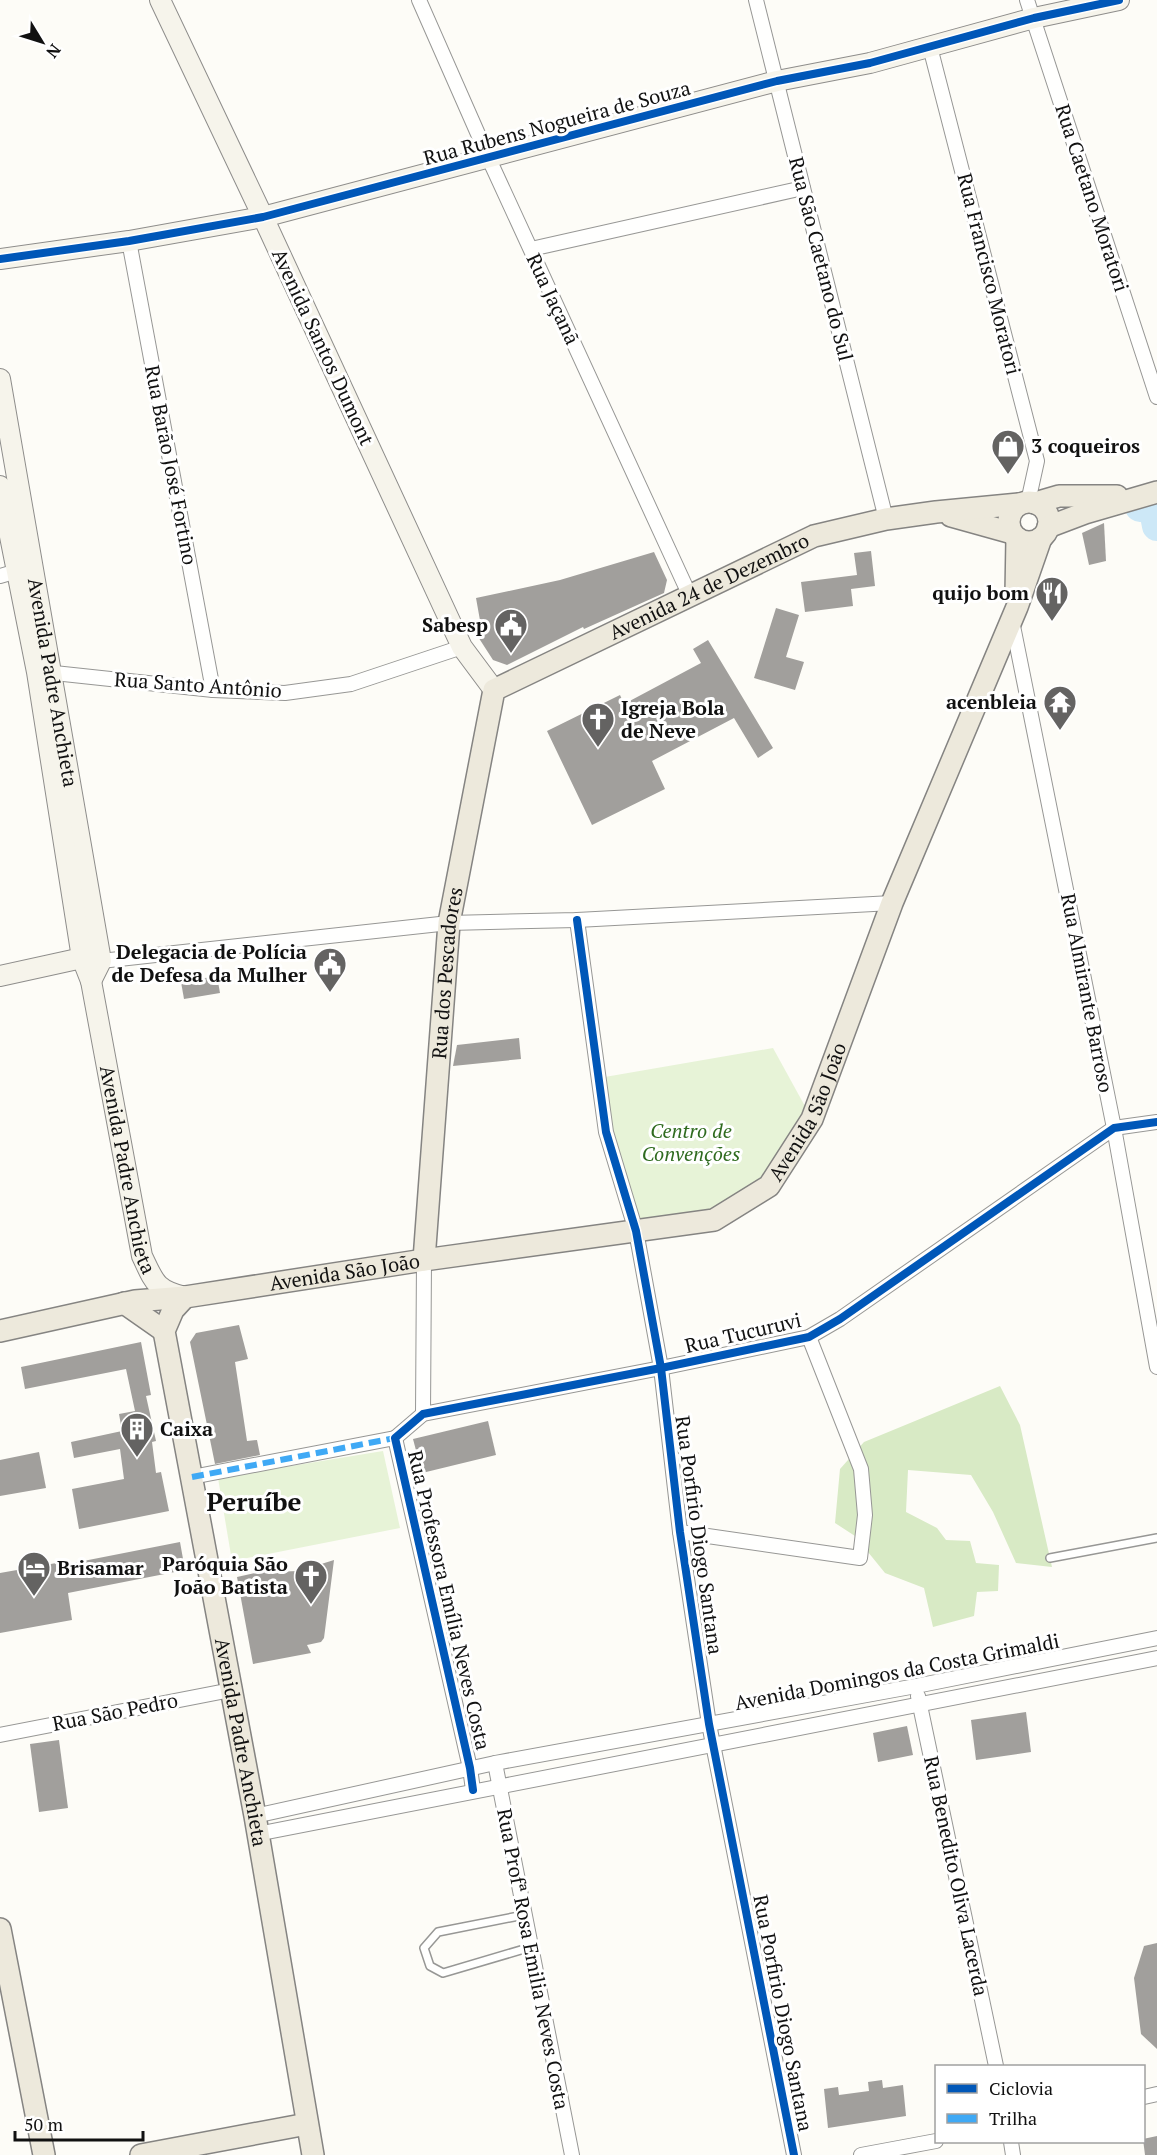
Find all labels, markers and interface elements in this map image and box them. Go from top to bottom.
north arrow [12,12,72,72]
text: N [41,40,66,63]
street label: Rua Rubens Nogueira de Souza [420,74,693,171]
street label: Rua Caetano Moratori [1049,101,1136,295]
street label: Rua São Caetano do Sul [783,154,860,364]
street label: Rua Francisco Moratori [951,170,1028,378]
street label: Avenida Santos Dumont [266,244,381,450]
street label: Rua Jaçanã [521,249,586,349]
street label: Rua Barão José Fortino [139,363,204,567]
shop icon: 3 coqueiros [990,428,1026,475]
place label: 3 coqueiros [1031,432,1140,459]
street label: Avenida 24 de Dezembro [604,526,813,646]
restaurant icon: quijo bom [1034,575,1070,622]
street label: Avenida Padre Anchieta [22,576,85,789]
place label: quijo bom [932,579,1030,606]
public building icon: Sabesp [493,607,529,654]
place label: Sabesp [422,611,488,638]
street label: Rua Santo Antônio [113,665,283,704]
temple icon: acenbleia [1042,684,1078,731]
place label: acenbleia [946,688,1037,715]
place label: Igreja Bola de Neve [621,694,725,744]
church icon: Igreja Bola de Neve [580,701,616,748]
street label: Rua dos Pescadores [425,884,469,1060]
street label: Rua Almirante Barroso [1055,891,1120,1095]
place label: Delegacia de Polícia de Defesa da Mulher [112,938,307,988]
public building icon: Delegacia de Polícia de Defesa da Mulher [312,946,348,993]
street label: Avenida São João [762,1039,852,1186]
street label: Avenida Padre Anchieta [94,1063,163,1278]
park label: Centro de Convenções [642,1117,740,1167]
street label: Avenida São João [267,1247,422,1297]
street label: Rua Tucuruvi [682,1306,804,1359]
building icon: Caixa [119,1411,155,1458]
street label: Rua Porfirio Diogo Santana [669,1414,730,1656]
place label: Caixa [160,1415,213,1442]
street label: Rua Professora Emília Neves Costa [402,1447,497,1752]
district label: Peruíbe [206,1484,302,1518]
hotel icon: Brisamar [16,1550,52,1597]
place label: Paróquia São João Batista [162,1550,288,1600]
place label: Brisamar [57,1554,144,1581]
church icon: Paróquia São João Batista [293,1558,329,1605]
street label: Avenida Domingos da Costa Grimaldi [732,1627,1061,1716]
street label: Avenida Padre Anchieta [209,1636,274,1849]
street label: Rua São Pedro [50,1686,180,1737]
street label: Rua Benedito Oliva Lacerda [918,1753,995,1998]
street label: Rua Profª Rosa Emilia Neves Costa [491,1806,576,2112]
street label: Rua Porfirio Diogo Santana [747,1892,820,2134]
legend [935,2065,1145,2143]
text: Ciclovia [989,2076,1053,2100]
scale bar [15,2104,142,2142]
text: Trilha [989,2106,1037,2130]
text: 50 m [24,2112,64,2136]

